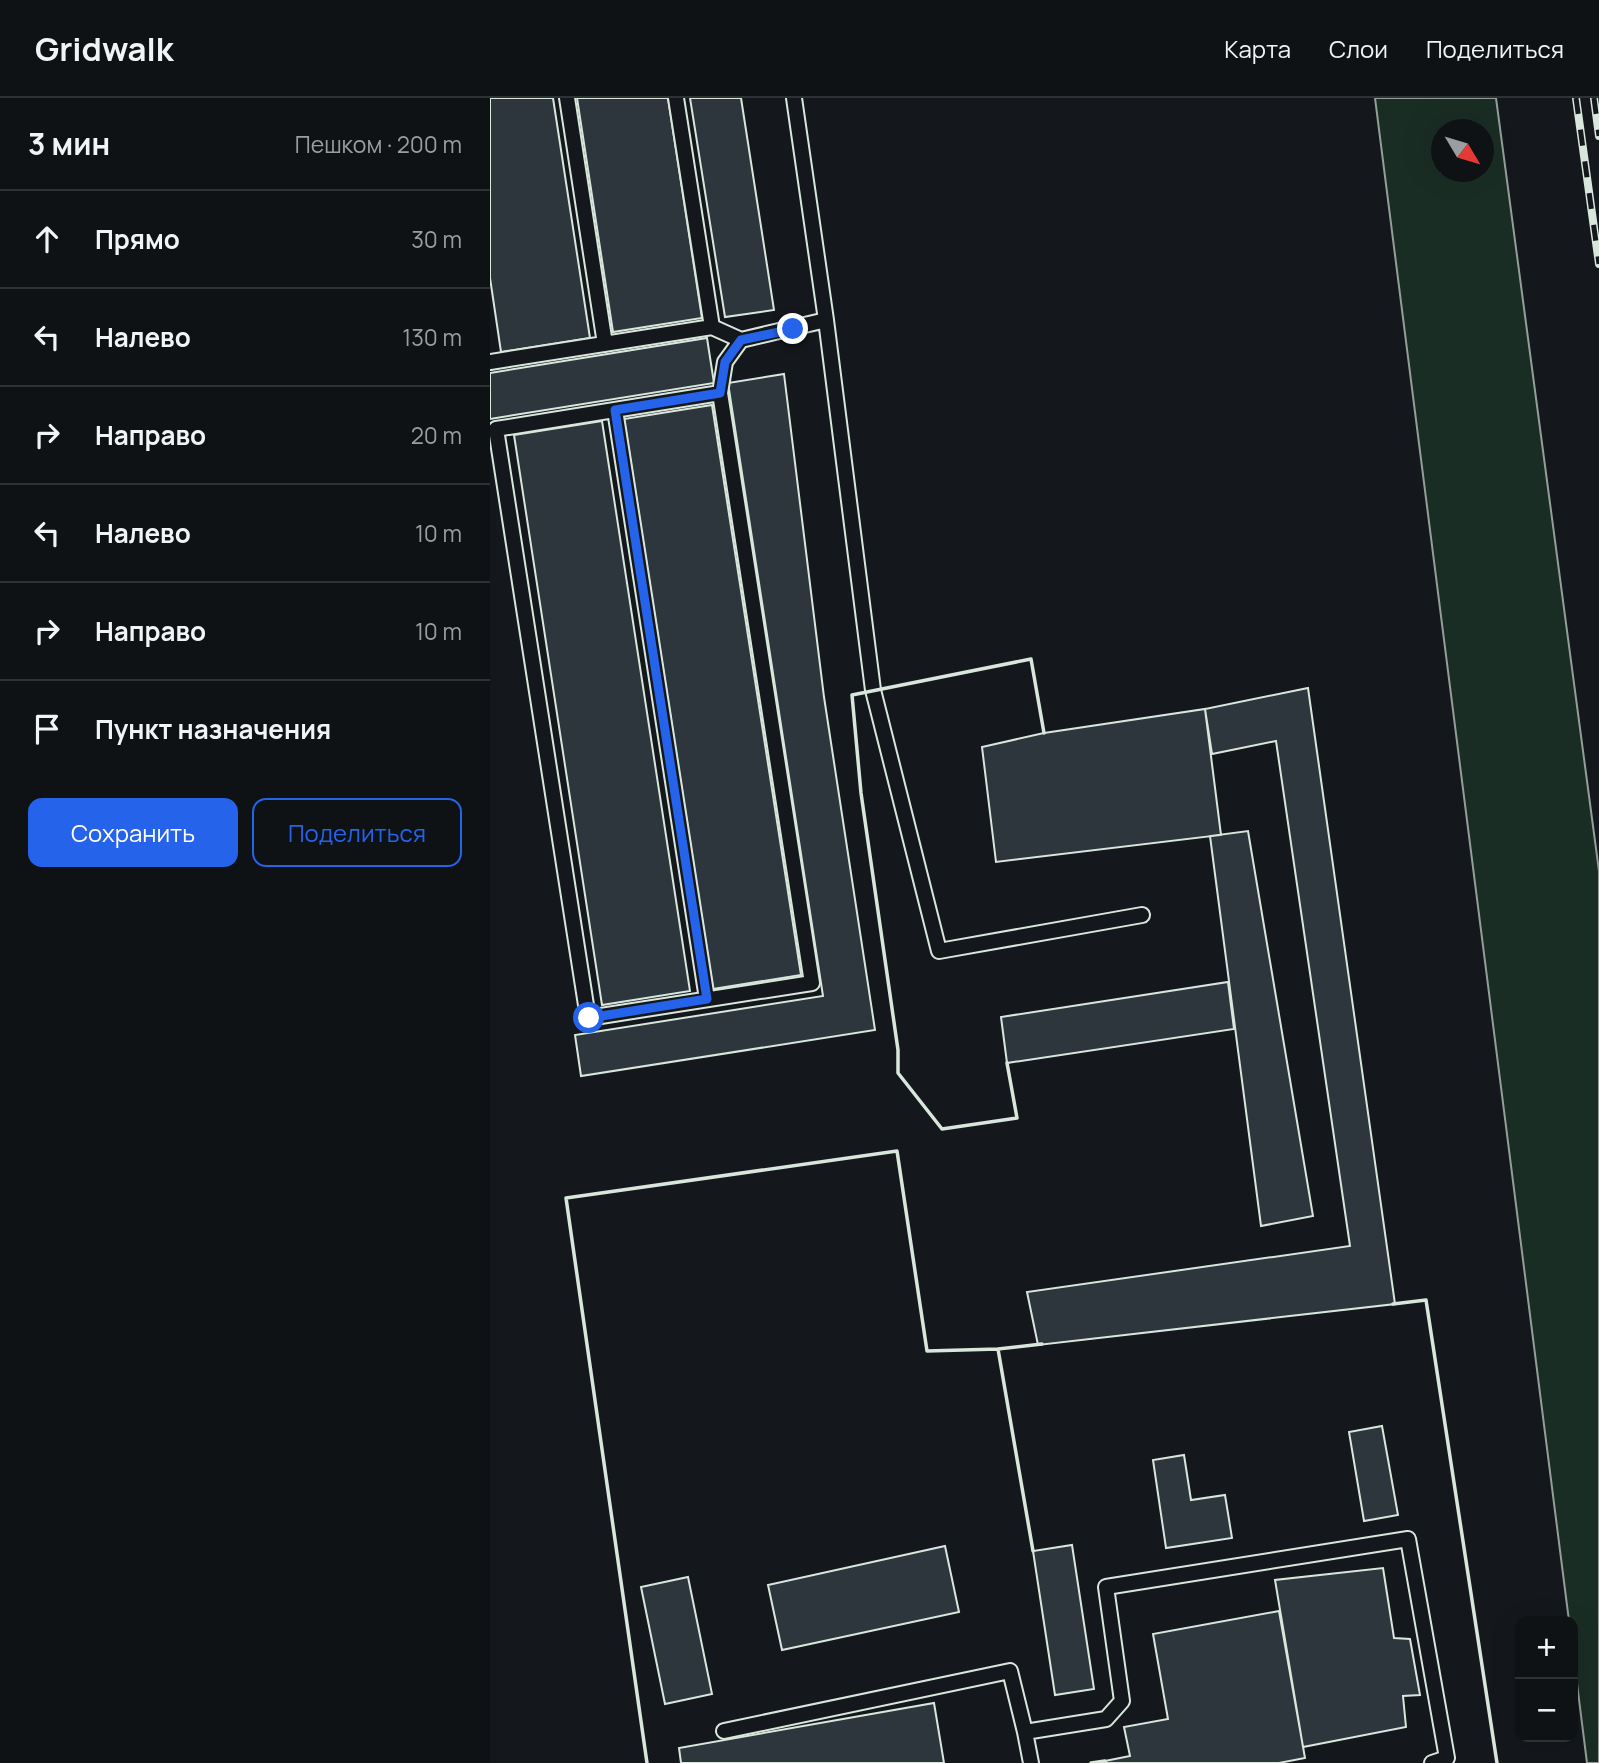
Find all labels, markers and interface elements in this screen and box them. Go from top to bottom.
text: Gridwalk [35,26,173,71]
text: Карта [1224,32,1291,65]
text: Слои [1329,32,1388,65]
text: Поделиться [1426,32,1564,65]
north arrow [1431,119,1494,182]
text: 3 мин [28,123,110,164]
text: Пешком · 200 m [295,128,462,160]
icon: ahead [28,220,66,258]
text: Прямо [95,221,180,257]
text: 30 m [411,223,462,255]
route end [777,313,808,344]
icon: left [28,318,66,356]
text: Налево [95,319,191,355]
text: 130 m [402,321,462,353]
icon: right [28,416,66,454]
text: Направо [95,417,206,453]
text: 20 m [411,419,462,451]
icon: left [28,514,66,552]
text: Налево [95,515,191,551]
text: 10 m [415,517,462,549]
icon: right [28,612,66,650]
text: Направо [95,613,206,649]
text: 10 m [415,615,462,647]
icon: arrive [28,710,66,748]
text: Пункт назначения [95,711,331,747]
button: Сохранить [28,798,238,867]
button: Поделиться [252,798,462,867]
route start [573,1002,604,1033]
map controls [1515,1616,1578,1742]
button: + [1515,1616,1578,1679]
button: − [1515,1679,1578,1742]

